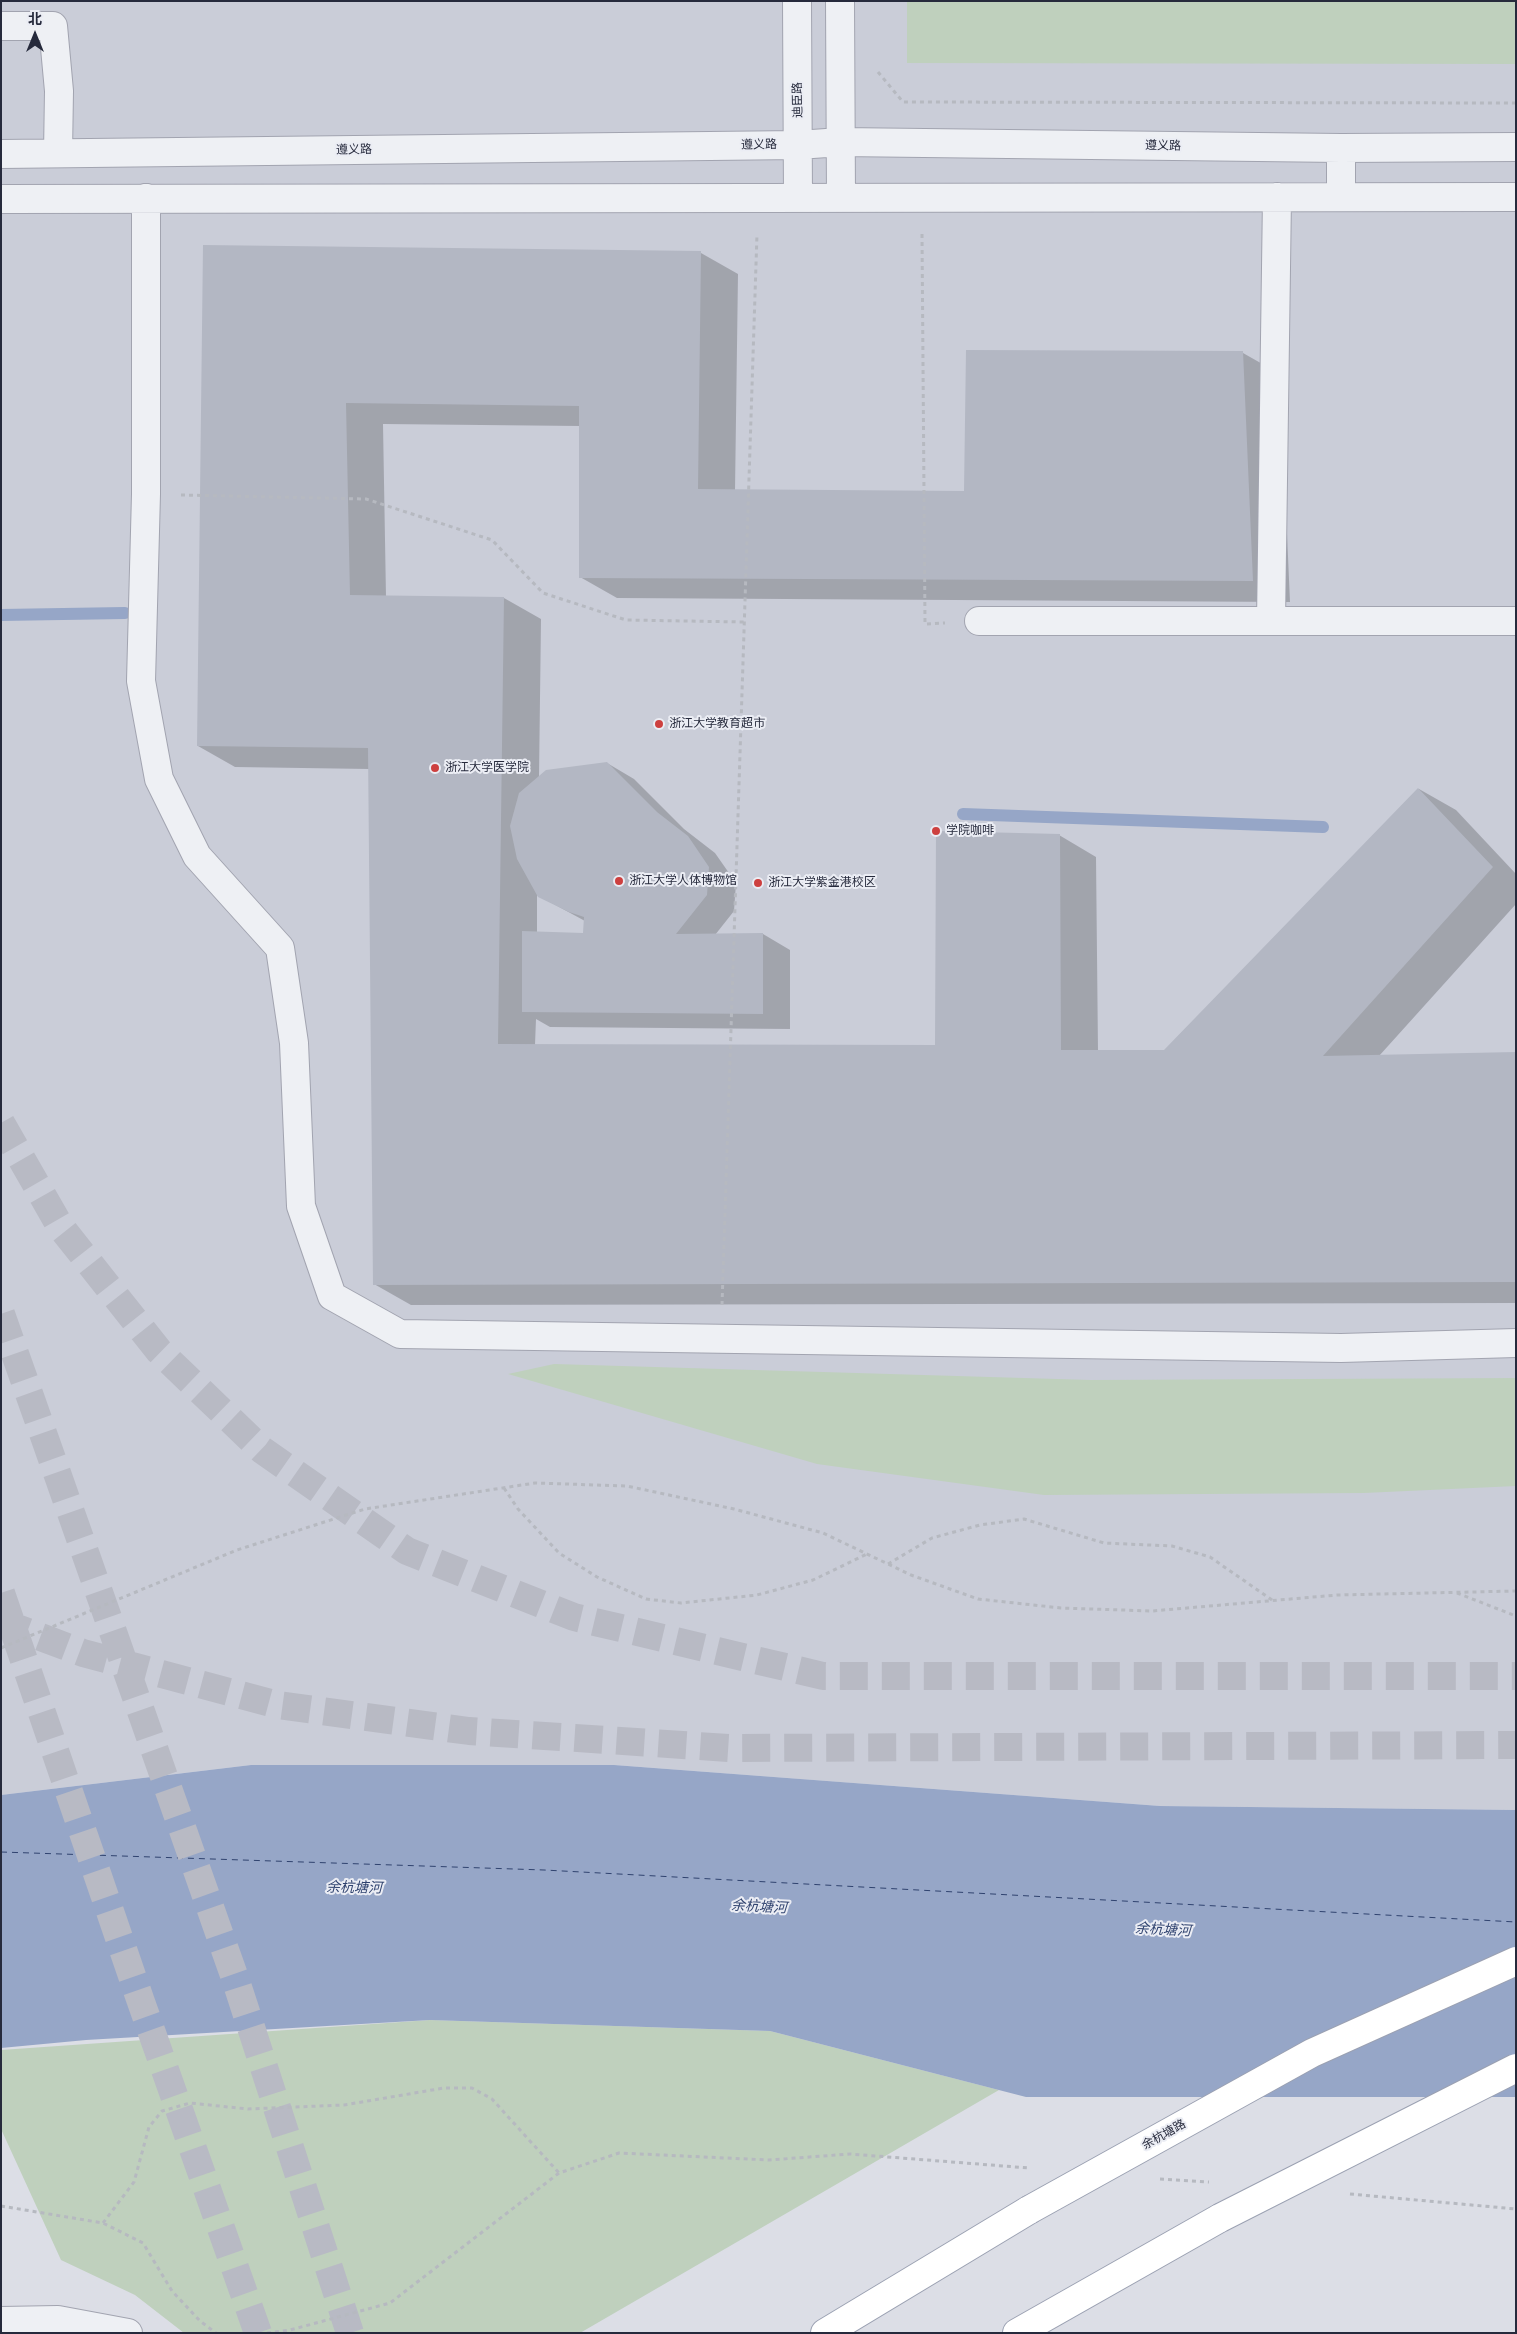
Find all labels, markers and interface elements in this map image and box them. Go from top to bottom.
north arrow [10,10,60,60]
text: 北 [28,11,42,28]
street label: 迪臣路 [790,82,806,118]
street label: 遵义路 [741,137,777,153]
street label: 遵义路 [1145,138,1181,154]
street label: 遵义路 [336,142,372,158]
place label: 浙江大学教育超市 [669,717,765,731]
marker: 浙江大学教育超市 [653,718,665,730]
place label: 浙江大学医学院 [445,761,529,775]
marker: 浙江大学医学院 [429,762,441,774]
place label: 学院咖啡 [946,824,994,838]
marker: 学院咖啡 [930,825,942,837]
place label: 浙江大学人体博物馆 [629,874,737,888]
marker: 浙江大学人体博物馆 [613,875,625,887]
place label: 浙江大学紫金港校区 [768,876,876,890]
marker: 浙江大学紫金港校区 [752,877,764,889]
water label: 余杭塘河 [326,1879,382,1897]
water label: 余杭塘河 [731,1897,787,1917]
water label: 余杭塘河 [1135,1920,1191,1940]
street label: 余杭塘路 [1140,2117,1188,2153]

